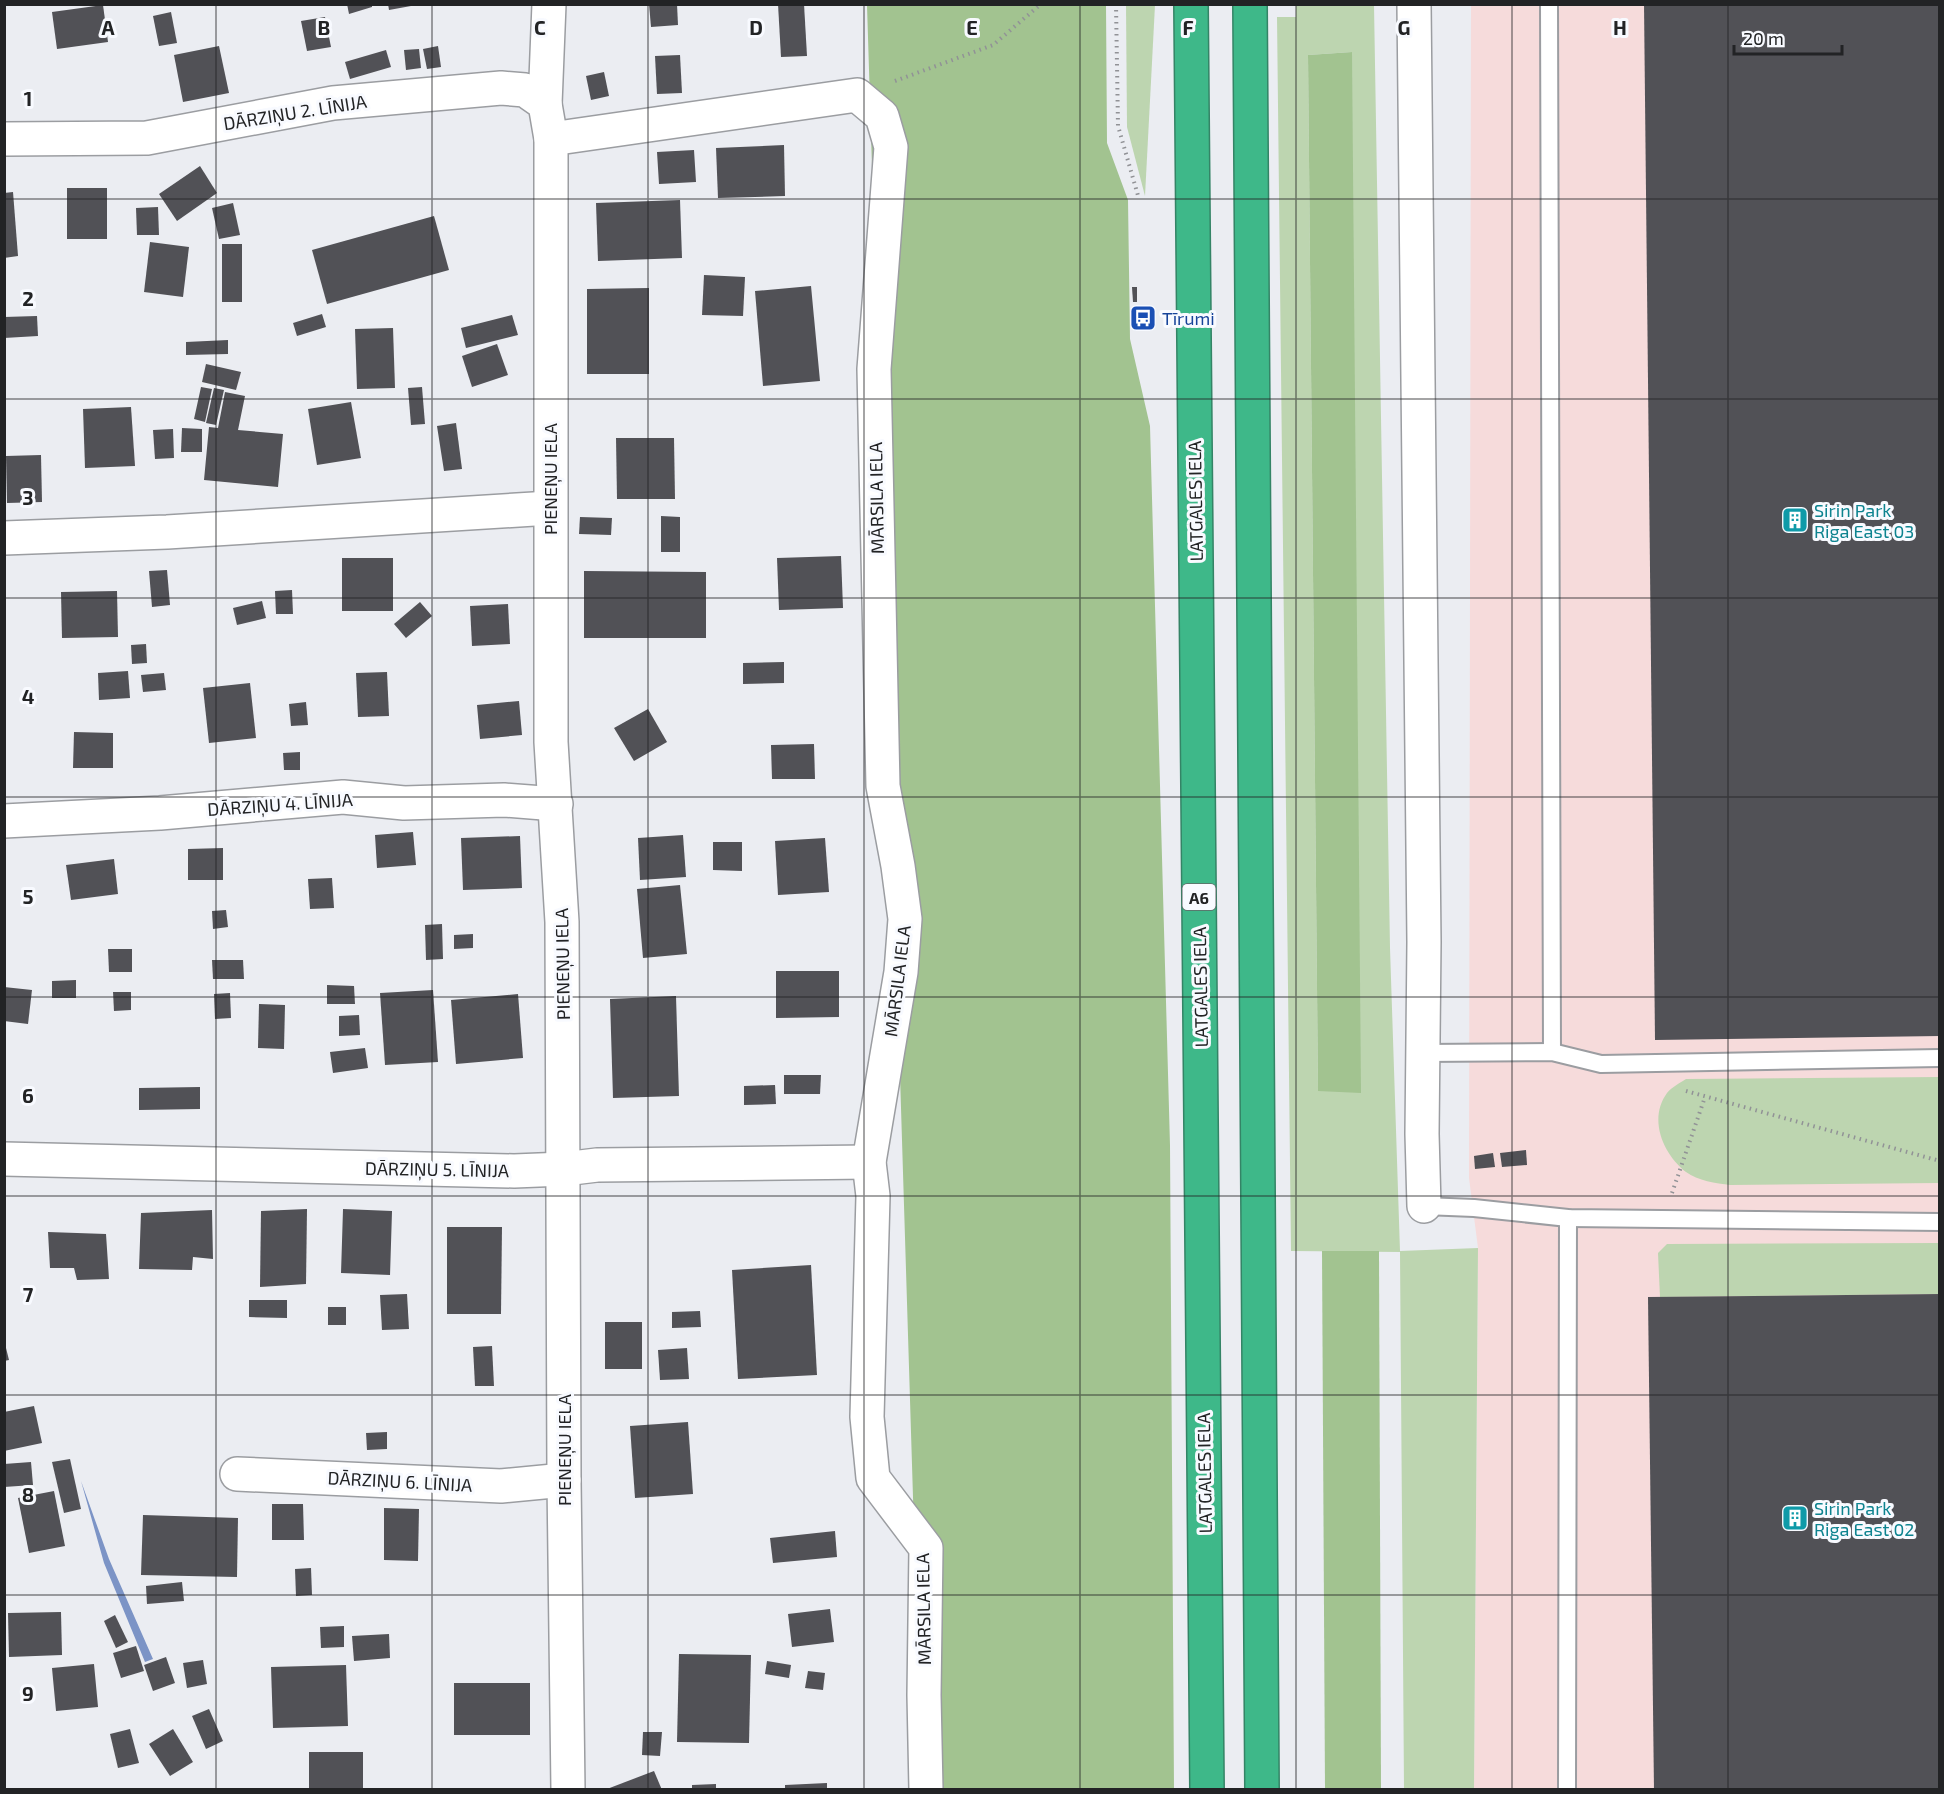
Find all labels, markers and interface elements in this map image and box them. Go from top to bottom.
text: A [101,15,115,39]
text: B [318,15,330,39]
text: C [534,15,546,39]
text: D [749,15,763,39]
text: E [966,15,978,39]
text: F [1182,15,1194,39]
text: G [1398,15,1410,39]
text: H [1613,15,1627,39]
scale bar [1734,18,1842,56]
text: 20 m [1743,27,1784,49]
text: 1 [24,86,32,110]
street label: DĀRZIŅU 2. LĪNIJA [222,90,369,135]
text: 2 [22,286,34,310]
bus stop icon: Tīrumi [1128,303,1158,333]
place label: Tīrumi [1162,307,1215,329]
street label: PIENEŅU IELA [539,422,562,535]
street label: LATGALES IELA [1183,440,1207,562]
street label: MĀRSILA IELA [864,441,888,554]
text: 3 [22,485,34,509]
place label: Sirin Park Riga East 03 [1814,499,1914,542]
building icon: Sirin Park Riga East 03 [1780,505,1810,535]
text: 4 [22,684,35,708]
street label: DĀRZIŅU 4. LĪNIJA [207,788,354,821]
text: 5 [22,884,34,908]
road number: A6 [1182,884,1216,910]
street label: PIENEŅU IELA [550,907,575,1020]
street label: MĀRSILA IELA [879,923,915,1038]
street label: LATGALES IELA [1188,926,1212,1048]
text: 6 [22,1083,34,1107]
street label: DĀRZIŅU 5. LĪNIJA [365,1157,510,1182]
text: 7 [23,1282,34,1306]
street label: PIENEŅU IELA [553,1393,576,1506]
street label: LATGALES IELA [1192,1412,1216,1534]
street label: DĀRZIŅU 6. LĪNIJA [327,1466,474,1497]
text: 8 [22,1482,34,1506]
place label: Sirin Park Riga East 02 [1814,1497,1914,1540]
building icon: Sirin Park Riga East 02 [1780,1503,1810,1533]
street label: MĀRSILA IELA [911,1552,935,1665]
text: 9 [22,1681,34,1705]

